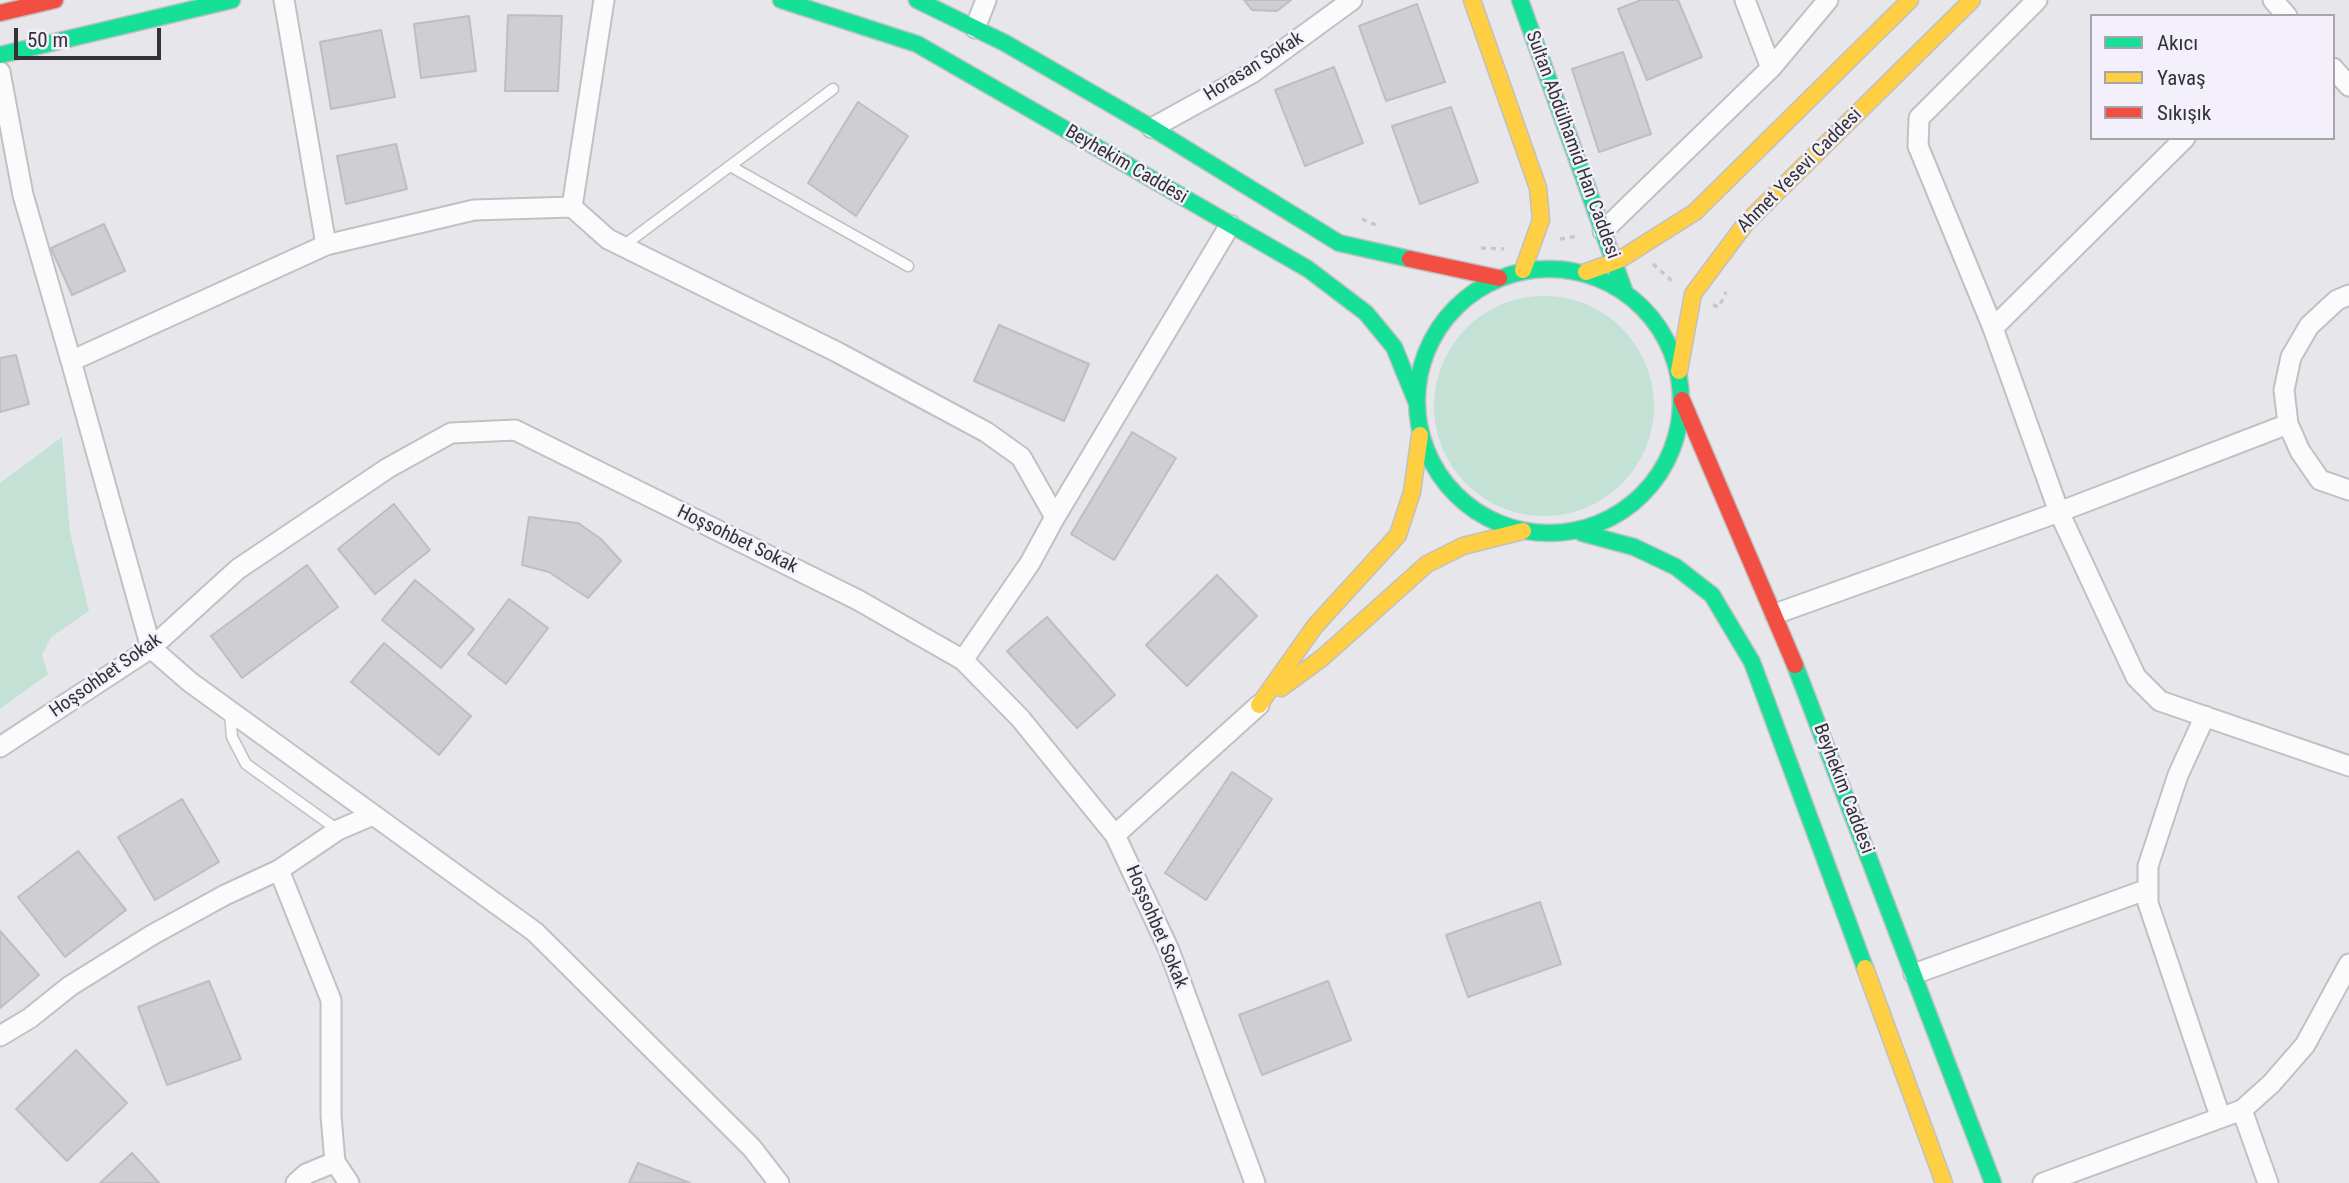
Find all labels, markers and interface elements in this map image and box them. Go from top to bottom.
scale bar [18,14,164,58]
legend [2090,14,2335,140]
street label: Horasan Sokak [1200,27,1308,107]
text: 50 m [27,28,68,52]
street label: Sultan Abdülhamid Han Caddesi [1520,28,1624,262]
text: Akıcı [2157,31,2198,55]
text: Yavaş [2157,66,2206,90]
text: Sıkışık [2157,101,2211,125]
street label: Ahmet Yesevi Caddesi [1733,104,1867,238]
street label: Beyhekim Caddesi [1061,121,1191,209]
street label: Hoşsohbet Sokak [673,501,801,579]
street label: Hoşsohbet Sokak [46,629,166,723]
street label: Beyhekim Caddesi [1808,721,1878,857]
street label: Hoşsohbet Sokak [1120,862,1192,992]

